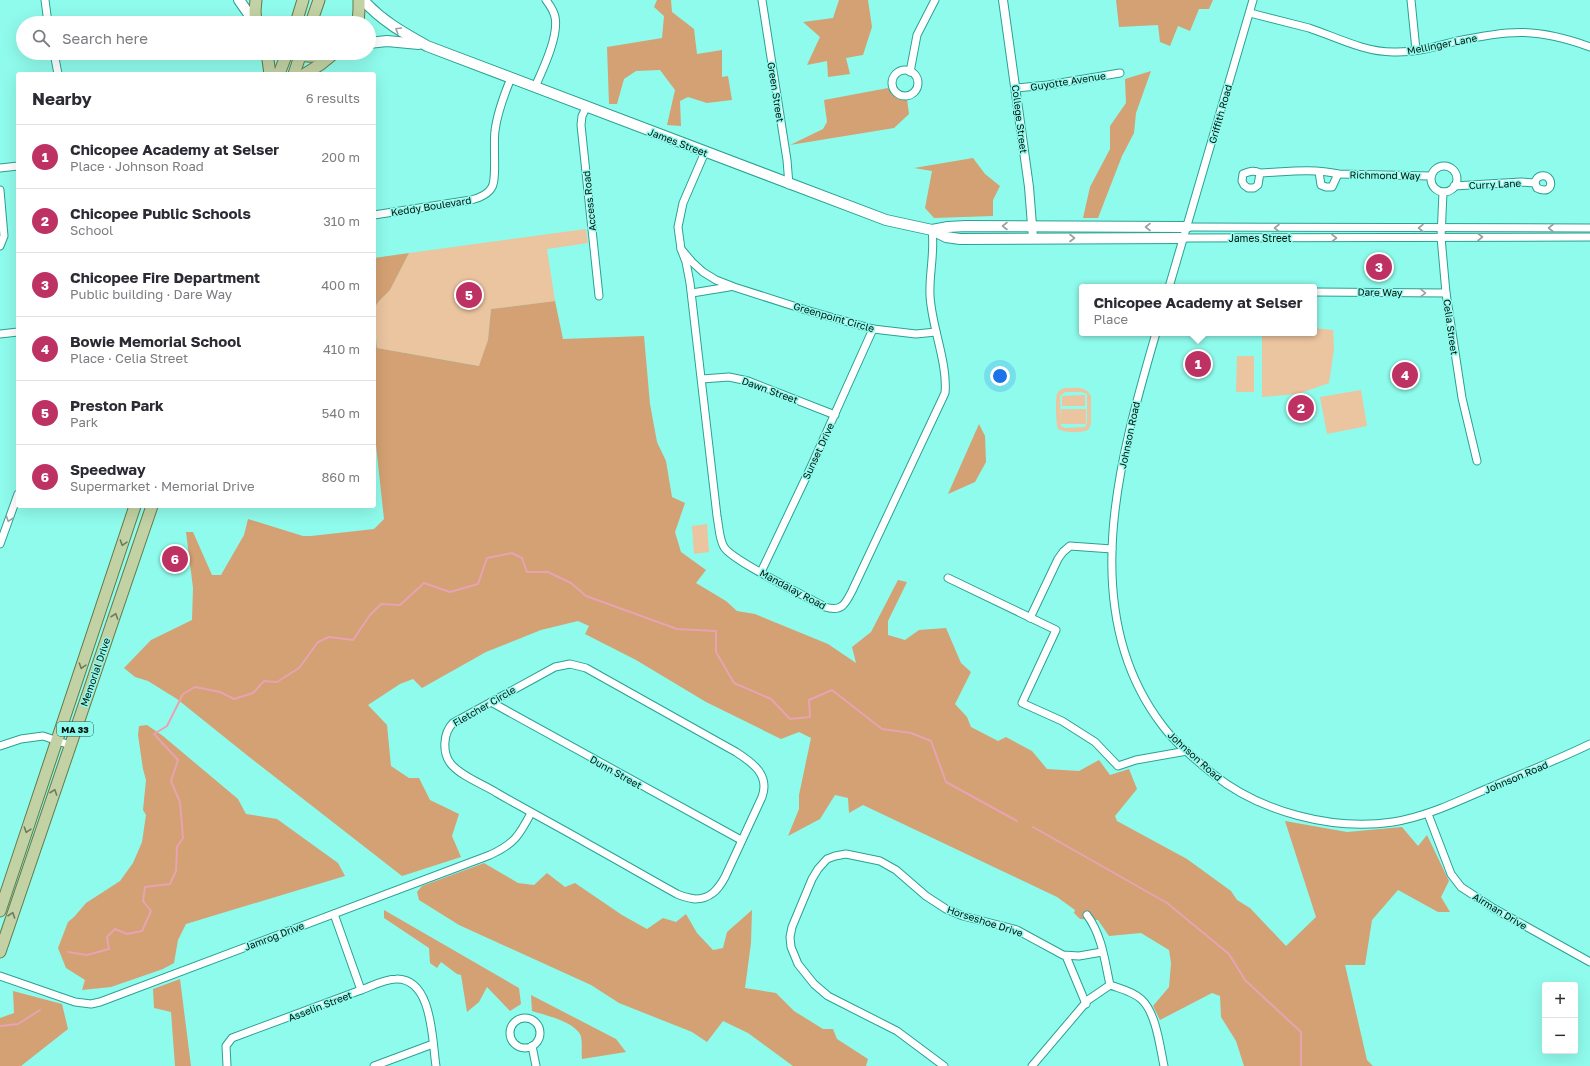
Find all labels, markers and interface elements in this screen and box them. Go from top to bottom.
search box [16,16,376,60]
icon: search [30,27,52,49]
one-way arrow [395,27,402,34]
text: Search here [62,29,148,47]
street label: Mellinger Lane [1406,31,1478,57]
street label: Green Street [765,61,787,123]
street label: Guyotte Avenue [1030,69,1107,93]
street label: Griffith Road [1206,83,1234,145]
street label: College Street [1010,84,1030,154]
text: Nearby [32,88,92,109]
text: 6 results [306,90,360,106]
street label: James Street [646,125,710,159]
text: Chicopee Academy at Selser [70,140,279,158]
text: 1 [42,149,48,165]
text: 200 m [322,149,360,165]
text: Place · Johnson Road [70,158,204,174]
street label: Richmond Way [1349,168,1421,182]
street label: Access Road [580,170,598,232]
street label: Curry Lane [1468,177,1522,191]
street label: Keddy Boulevard [390,194,472,218]
text: Chicopee Public Schools [70,204,251,222]
text: 2 [41,213,49,229]
text: 310 m [323,213,360,229]
text: School [70,222,113,238]
one-way arrow [1002,222,1008,230]
one-way arrow [1145,223,1151,231]
one-way arrow [1274,224,1280,232]
one-way arrow [1418,224,1424,232]
one-way arrow [1548,224,1554,232]
street label: James Street [1228,232,1292,244]
one-way arrow [1477,233,1483,241]
one-way arrow [1069,234,1075,242]
one-way arrow [1331,234,1337,242]
pin: 3 [1366,252,1392,282]
text: Chicopee Fire Department [70,268,260,286]
text: 3 [41,277,49,293]
text: 400 m [321,277,360,293]
pin: 5 [456,280,482,310]
popup [1079,284,1317,336]
text: Public building · Dare Way [70,286,232,302]
street label: Dare Way [1357,286,1403,298]
one-way arrow [1420,288,1426,297]
text: Chicopee Academy at Selser [1093,293,1303,311]
street label: Celia Street [1441,298,1461,356]
street label: Greenpoint Circle [792,300,876,334]
text: Place [1093,311,1128,327]
text: Bowie Memorial School [70,332,241,350]
text: 4 [41,341,49,357]
text: 410 m [323,341,360,357]
pin: 1 [1185,349,1211,379]
text: Place · Celia Street [70,350,188,366]
pin: 4 [1392,360,1418,390]
your location [990,366,1010,386]
street label: Dawn Street [740,374,800,406]
pin: 2 [1288,393,1314,423]
text: Preston Park [70,396,164,414]
street label: Johnson Road [1116,400,1142,470]
text: 5 [41,405,49,421]
text: 540 m [322,405,360,421]
text: Park [70,414,98,430]
street label: Sunset Drive [800,421,836,481]
text: Speedway [70,460,146,478]
text: 6 [41,469,49,485]
text: 860 m [321,469,360,485]
text: Supermarket · Memorial Drive [70,478,254,494]
one-way arrow [5,515,14,522]
one-way arrow [119,539,127,546]
pin: 6 [162,544,188,574]
street label: Mandalay Road [758,566,828,612]
one-way arrow [110,612,119,619]
street label: Memorial Drive [78,636,112,708]
one-way arrow [78,663,87,670]
street label: Fletcher Circle [451,683,518,729]
road number: MA 33 [57,722,93,736]
street label: Johnson Road [1166,729,1224,783]
street label: Dunn Street [588,753,644,791]
street label: Johnson Road [1482,758,1550,796]
one-way arrow [49,788,58,795]
one-way arrow [24,826,32,833]
street label: Airman Drive [1471,890,1529,932]
street label: Horseshoe Drive [946,903,1025,939]
one-way arrow [8,911,16,918]
street label: Jamrog Drive [242,919,306,953]
map controls [1542,982,1578,1054]
button: + [1542,982,1578,1018]
street label: Asselin Street [286,988,354,1024]
button: − [1542,1018,1578,1054]

